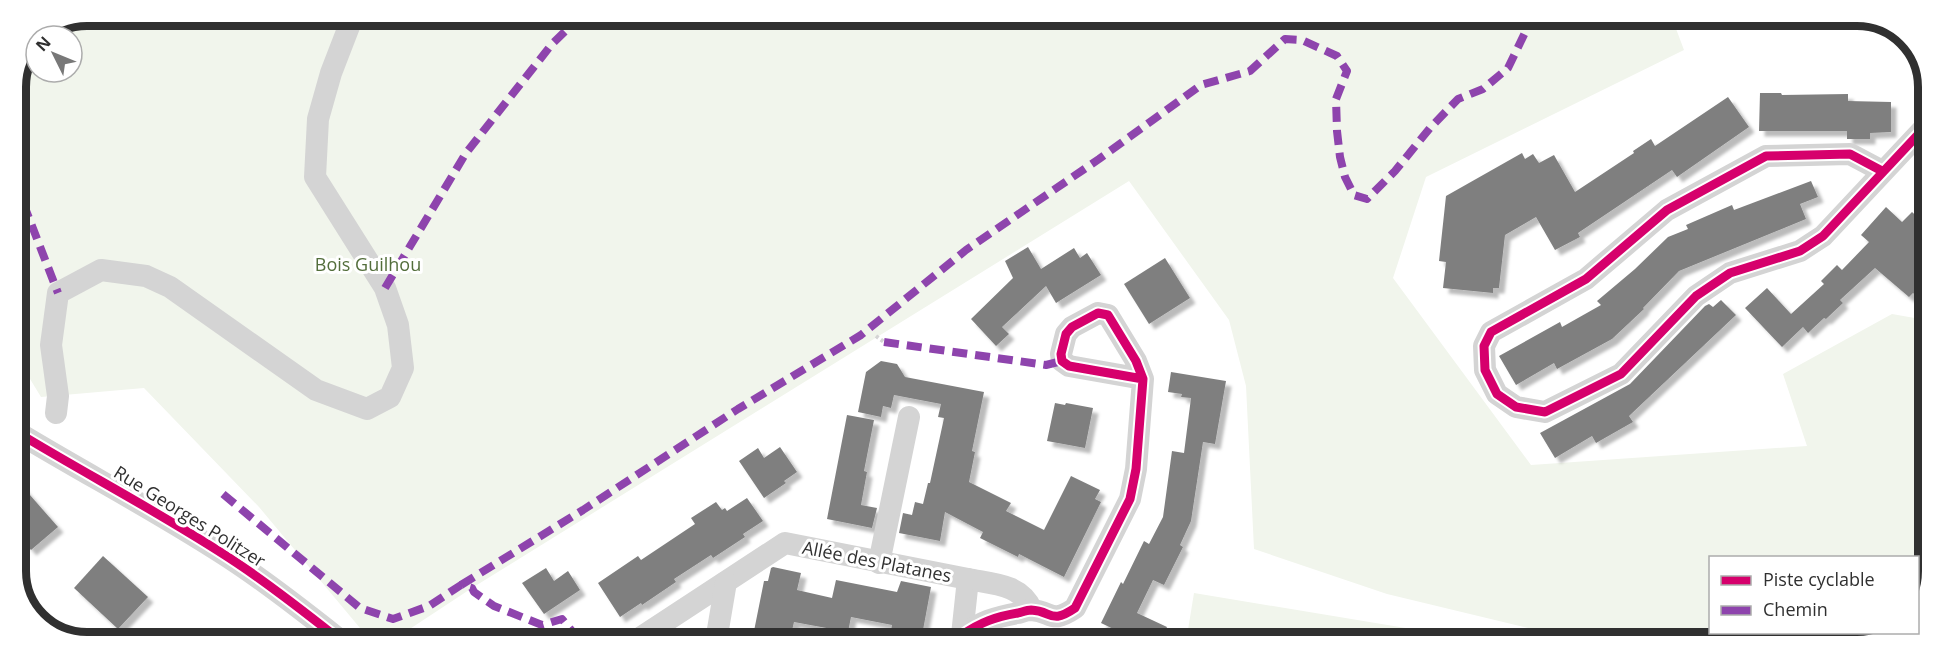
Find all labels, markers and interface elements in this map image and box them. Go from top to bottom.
north arrow [24,24,84,84]
text: N [31,32,56,56]
park label: Bois Guilhou [315,252,421,276]
street label: Rue Georges Politzer [110,460,271,573]
street label: Allée des Platanes [800,535,954,587]
legend [1709,556,1919,634]
text: Piste cyclable [1763,567,1875,591]
text: Chemin [1763,597,1828,621]

